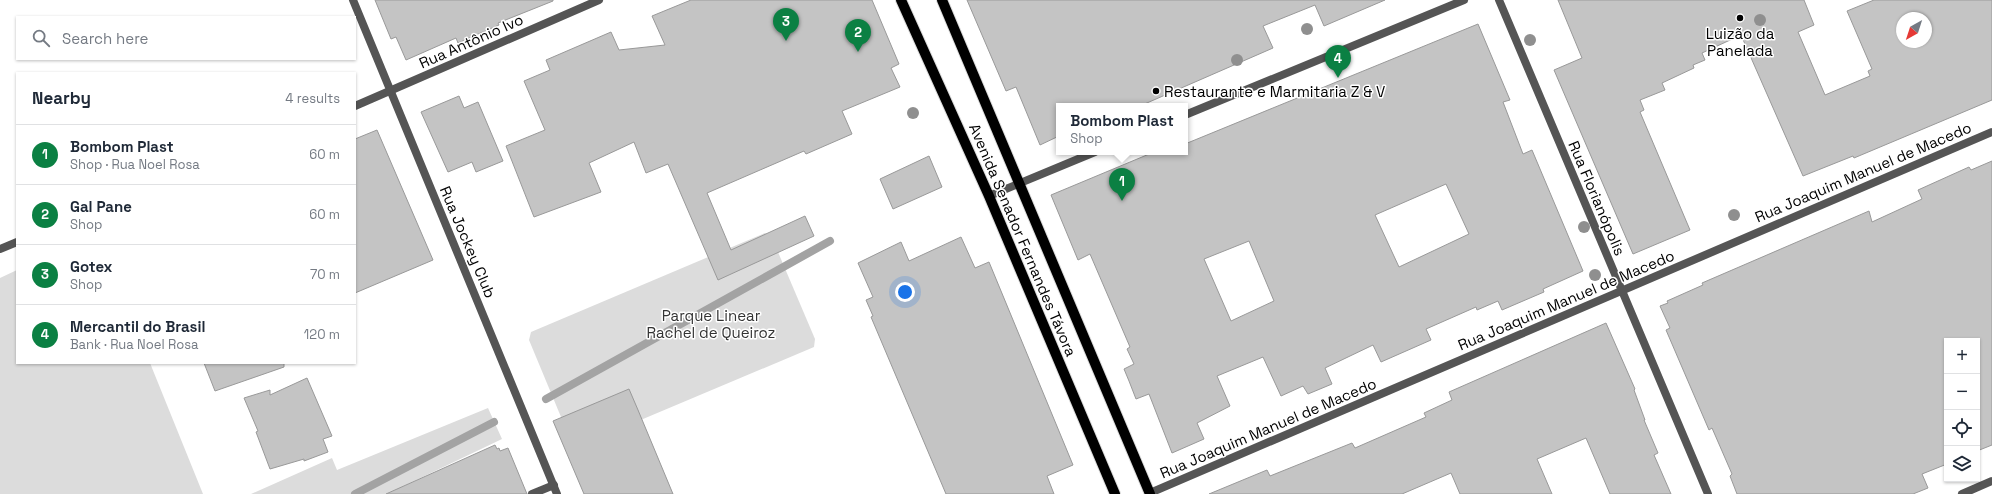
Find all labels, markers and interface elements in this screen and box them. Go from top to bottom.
pin: 3 [773,8,799,41]
street label: Rua Antônio Ivo [416,10,526,72]
north arrow [1896,12,1932,48]
marker: Luizão da Panelada [1735,13,1745,23]
search box [16,16,356,60]
pin: 2 [845,19,871,52]
place label: Luizão da Panelada [1706,24,1775,60]
icon: search [30,27,52,49]
text: Search here [62,29,148,48]
pin: 4 [1325,45,1351,78]
place label: Restaurante e Marmitaria Z & V [1164,82,1385,101]
marker: Restaurante e Marmitaria Z & V [1151,86,1161,96]
text: Nearby [32,87,91,109]
text: 4 results [285,90,340,107]
popup [1056,103,1188,155]
text: Bombom Plast [1070,111,1174,130]
street label: Rua Joaquim Manuel de Macedo [1752,118,1974,226]
street label: Avenida Senador Fernandes Távora [965,121,1081,360]
text: Shop [1070,130,1103,147]
text: Bombom Plast [70,137,174,156]
street label: Rua Florianópolis [1564,138,1630,258]
text: 1 [42,146,48,163]
text: 60 m [309,146,340,163]
text: Shop · Rua Noel Rosa [70,156,200,173]
pin: 1 [1109,168,1135,201]
street label: Rua Jockey Club [436,183,500,301]
text: Gal Pane [70,197,132,216]
text: 2 [41,206,49,223]
text: 60 m [309,206,340,223]
text: Shop [70,216,102,233]
street label: Rua Joaquim Manuel de Macedo [1455,246,1677,354]
text: Gotex [70,257,113,276]
text: 3 [41,266,49,283]
text: 70 m [310,266,340,283]
text: Shop [70,276,102,293]
your location [895,282,915,302]
park label: Parque Linear Rachel de Queiroz [647,306,775,342]
text: Mercantil do Brasil [70,317,205,336]
text: 4 [41,326,49,343]
text: 120 m [304,326,340,343]
text: Bank · Rua Noel Rosa [70,336,199,353]
map controls [1944,338,1980,482]
button: + [1944,338,1980,374]
street label: Rua Joaquim Manuel de Macedo [1157,374,1379,482]
button: − [1944,374,1980,410]
button: locate [1944,410,1980,446]
button: layers [1944,446,1980,482]

